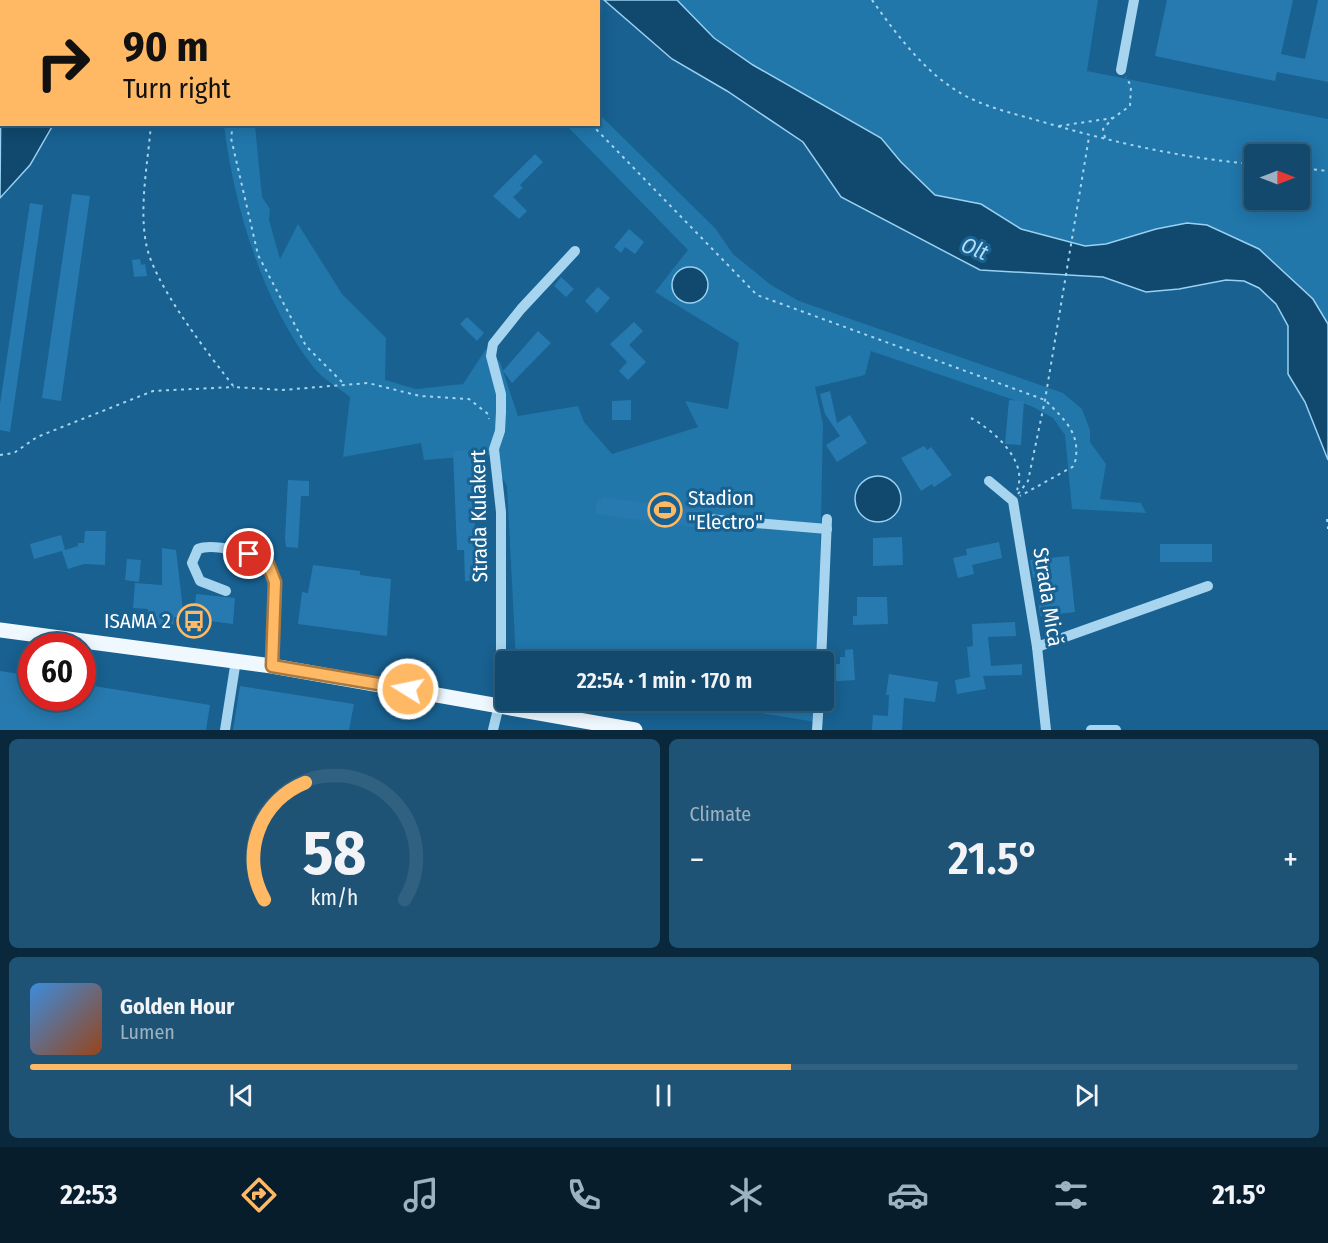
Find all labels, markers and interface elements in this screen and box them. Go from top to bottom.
text: 90 m [123,22,208,72]
icon: right [24,24,102,102]
text: Turn right [123,73,231,105]
north arrow [1244,144,1310,210]
map controls [1244,144,1310,210]
water label: Olt [957,231,993,266]
street label: Strada Kulakert [465,449,493,582]
place label: Stadion "Electro" [688,485,763,535]
sports icon: Stadion "Electro" [647,492,683,528]
pin [223,528,274,579]
icon: arrive [232,537,265,570]
street label: Strada Mică [1027,546,1069,648]
bus stop icon: ISAMA 2 [176,603,212,639]
place label: ISAMA 2 [104,608,171,634]
speed limit sign: 60 [18,633,96,711]
position arrow [376,657,440,721]
text: 22:54 · 1 min · 170 m [577,667,752,694]
text: Climate [690,802,751,826]
text: 58 [302,816,366,891]
text: 21.5° [948,832,1039,886]
text: − [690,840,704,880]
text: + [1283,840,1298,880]
text: km/h [310,886,358,912]
text: Golden Hour [120,993,234,1020]
text: Lumen [120,1020,175,1044]
icon: previous [225,1079,258,1112]
icon: pause [647,1079,680,1112]
icon: next [1070,1079,1103,1112]
icon: directions [238,1174,280,1216]
icon: music [400,1174,442,1216]
icon: phone [563,1174,605,1216]
icon: climate [725,1174,767,1216]
icon: car [887,1174,929,1216]
icon: filters [1050,1174,1092,1216]
text: 22:53 [60,1179,117,1211]
text: 21.5° [1212,1179,1268,1211]

